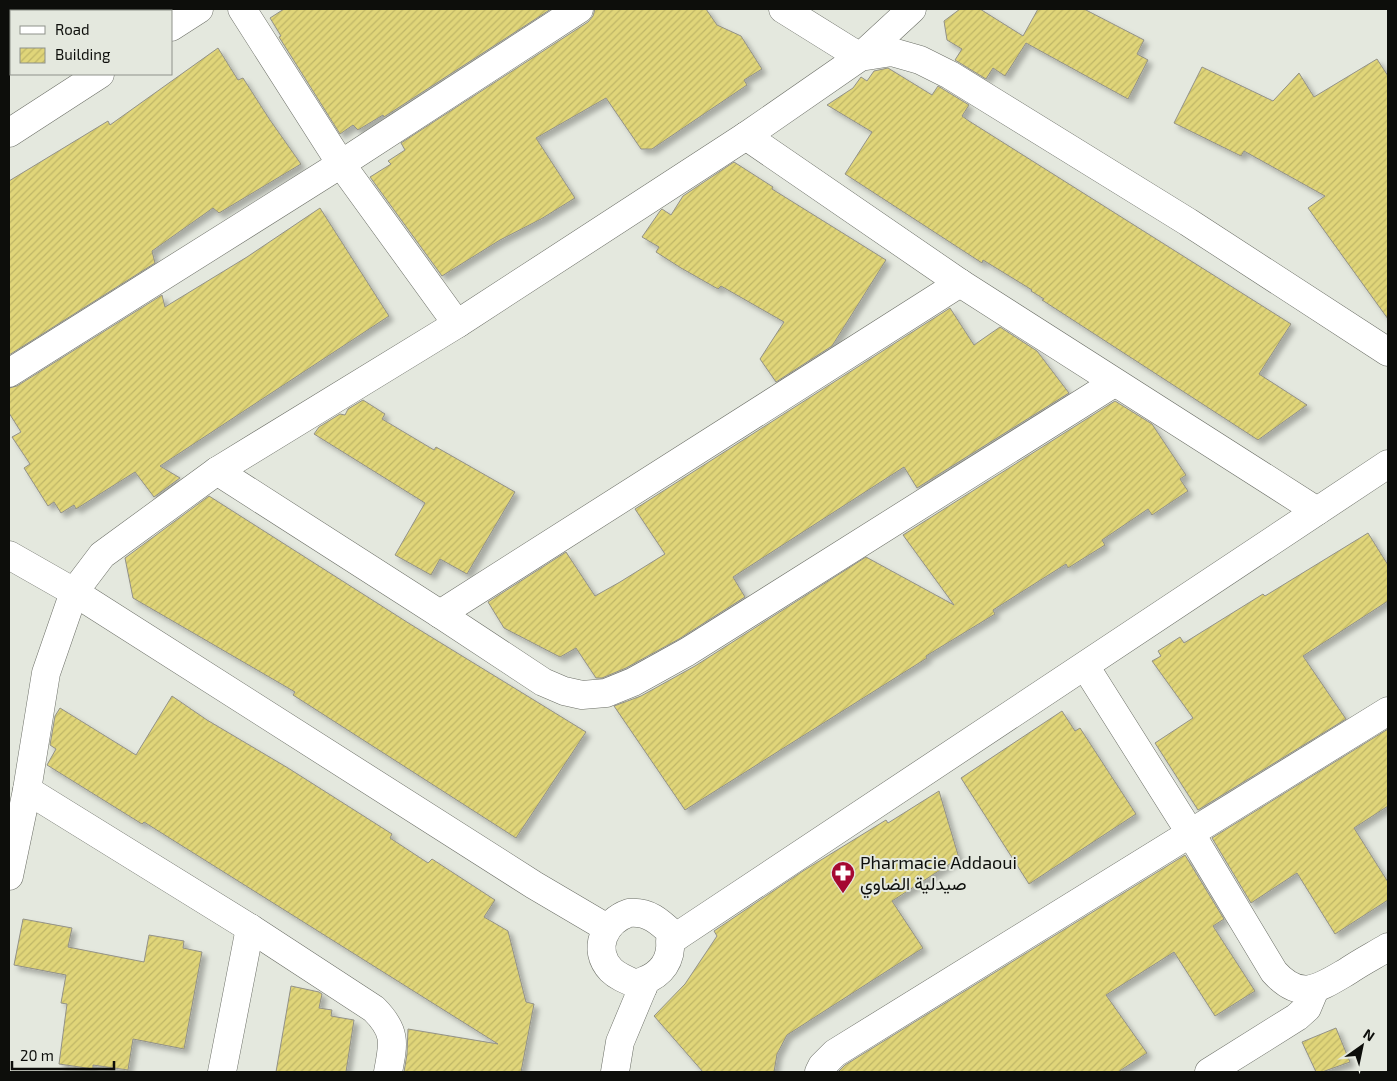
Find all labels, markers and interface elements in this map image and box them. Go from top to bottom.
legend [10,10,172,75]
text: Road [55,20,90,38]
text: Building [55,45,111,63]
place label: Pharmacie Addaoui صيدلية الضاوي [860,851,1017,899]
pharmacy icon: Pharmacie Addaoui صيدلية الضاوي [830,860,856,894]
north arrow [1337,1021,1387,1071]
text: N [1360,1025,1378,1045]
scale bar [12,1038,115,1070]
text: 20 m [20,1046,54,1064]

